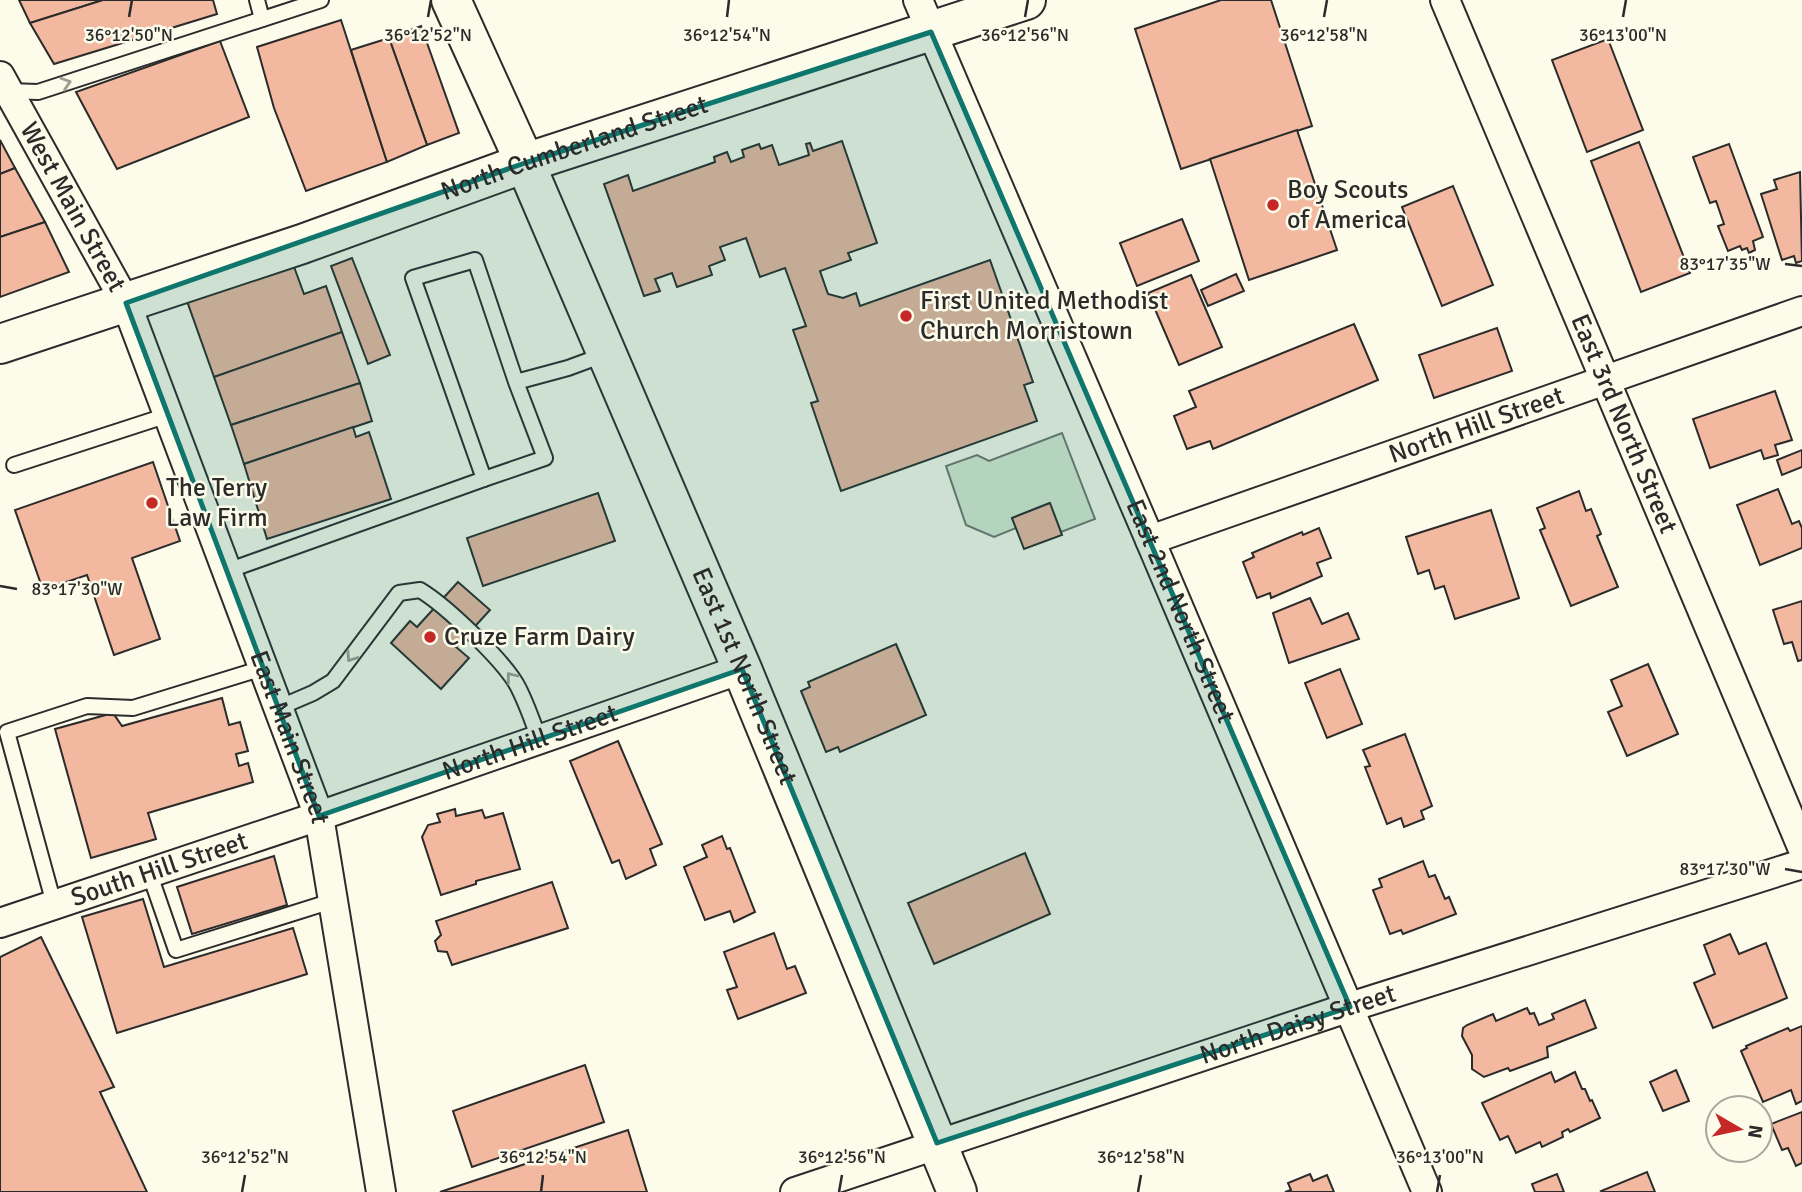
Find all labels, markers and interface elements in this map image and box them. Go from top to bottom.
text: 36°12'50"N [85,24,173,46]
text: 36°12'52"N [384,24,472,46]
text: 36°12'54"N [683,24,771,46]
text: 36°12'56"N [981,24,1069,46]
text: 36°12'58"N [1280,24,1368,46]
text: 36°13'00"N [1579,24,1667,46]
one-way arrow [60,77,72,91]
street label: North Cumberland Street [437,89,712,208]
street label: West Main Street [13,117,133,298]
place label: Boy Scouts of America [1287,174,1409,236]
marker: Boy Scouts of America [1265,197,1281,213]
text: 83°17'35"W [1680,253,1770,275]
place label: First United Methodist Church Morristown [920,285,1168,347]
marker: First United Methodist Church Morristown [898,308,914,324]
street label: East 3rd North Street [1563,309,1684,538]
street label: North Hill Street [1385,380,1568,471]
place label: The Terry Law Firm [166,472,268,534]
marker: The Terry Law Firm [144,495,160,511]
street label: East 2nd North Street [1118,495,1242,728]
street label: East 1st North Street [684,563,804,789]
text: 83°17'30"W [32,578,122,600]
place label: Cruze Farm Dairy [444,621,635,653]
marker: Cruze Farm Dairy [422,629,438,645]
street label: East Main Street [242,646,336,826]
one-way arrow [346,649,359,662]
one-way arrow [507,673,520,685]
street label: North Hill Street [438,697,622,788]
street label: South Hill Street [67,825,252,914]
text: 83°17'30"W [1680,858,1770,880]
street label: North Daisy Street [1196,978,1400,1072]
north arrow [1704,1094,1774,1164]
text: N [1742,1123,1768,1140]
text: 36°12'52"N [201,1146,289,1168]
text: 36°12'54"N [499,1146,587,1168]
text: 36°12'56"N [798,1146,886,1168]
text: 36°12'58"N [1097,1146,1185,1168]
text: 36°13'00"N [1396,1146,1484,1168]

